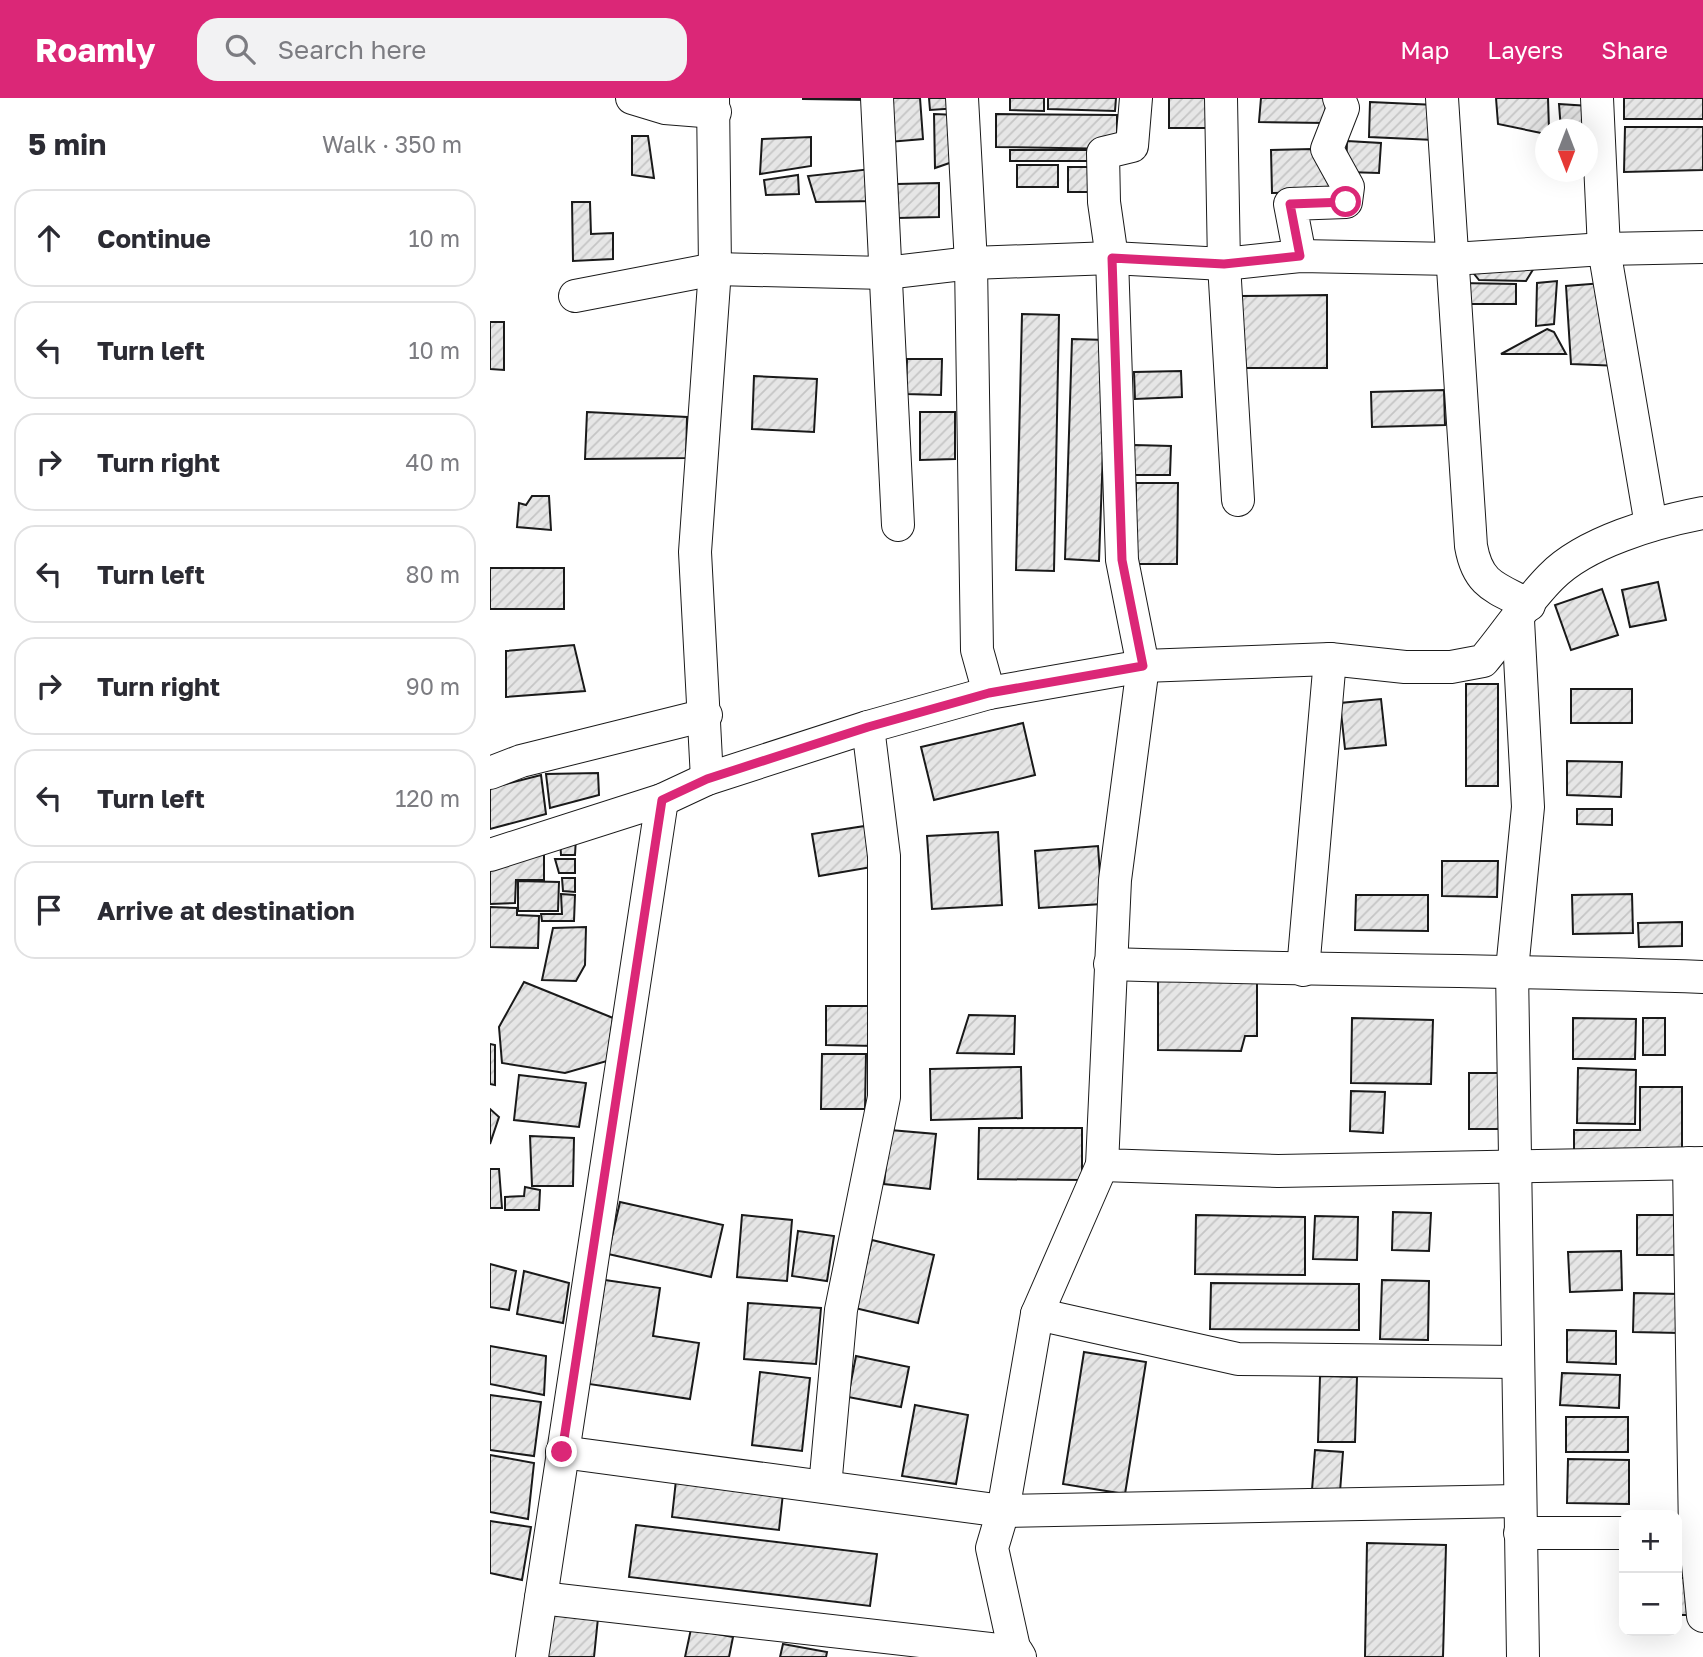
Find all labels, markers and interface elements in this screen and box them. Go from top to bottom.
search box [197,18,687,81]
text: Roamly [35,30,155,69]
icon: search [221,30,259,68]
text: Search here [277,34,426,65]
text: Map [1400,35,1449,64]
text: Layers [1487,35,1563,64]
text: Share [1601,35,1668,64]
north arrow [1535,119,1598,182]
text: 5 min [28,126,106,162]
text: Walk · 350 m [322,130,462,158]
route start [1330,186,1361,217]
icon: ahead [30,219,68,257]
text: Continue [97,223,211,254]
text: 10 m [408,224,460,252]
icon: left [30,331,68,369]
text: Turn left [97,335,205,366]
text: 10 m [408,336,460,364]
icon: right [30,443,68,481]
text: Turn right [97,447,220,478]
text: 40 m [406,448,460,476]
icon: left [30,555,68,593]
text: Turn left [97,559,205,590]
text: 80 m [406,560,460,588]
icon: right [30,667,68,705]
text: Turn right [97,671,220,702]
text: 90 m [406,672,460,700]
icon: left [30,779,68,817]
text: Turn left [97,783,205,814]
text: 120 m [395,784,460,812]
icon: arrive [30,891,68,929]
text: Arrive at destination [97,895,355,926]
route end [546,1436,577,1467]
map controls [1619,1510,1682,1636]
button: + [1619,1510,1682,1573]
button: − [1619,1573,1682,1636]

